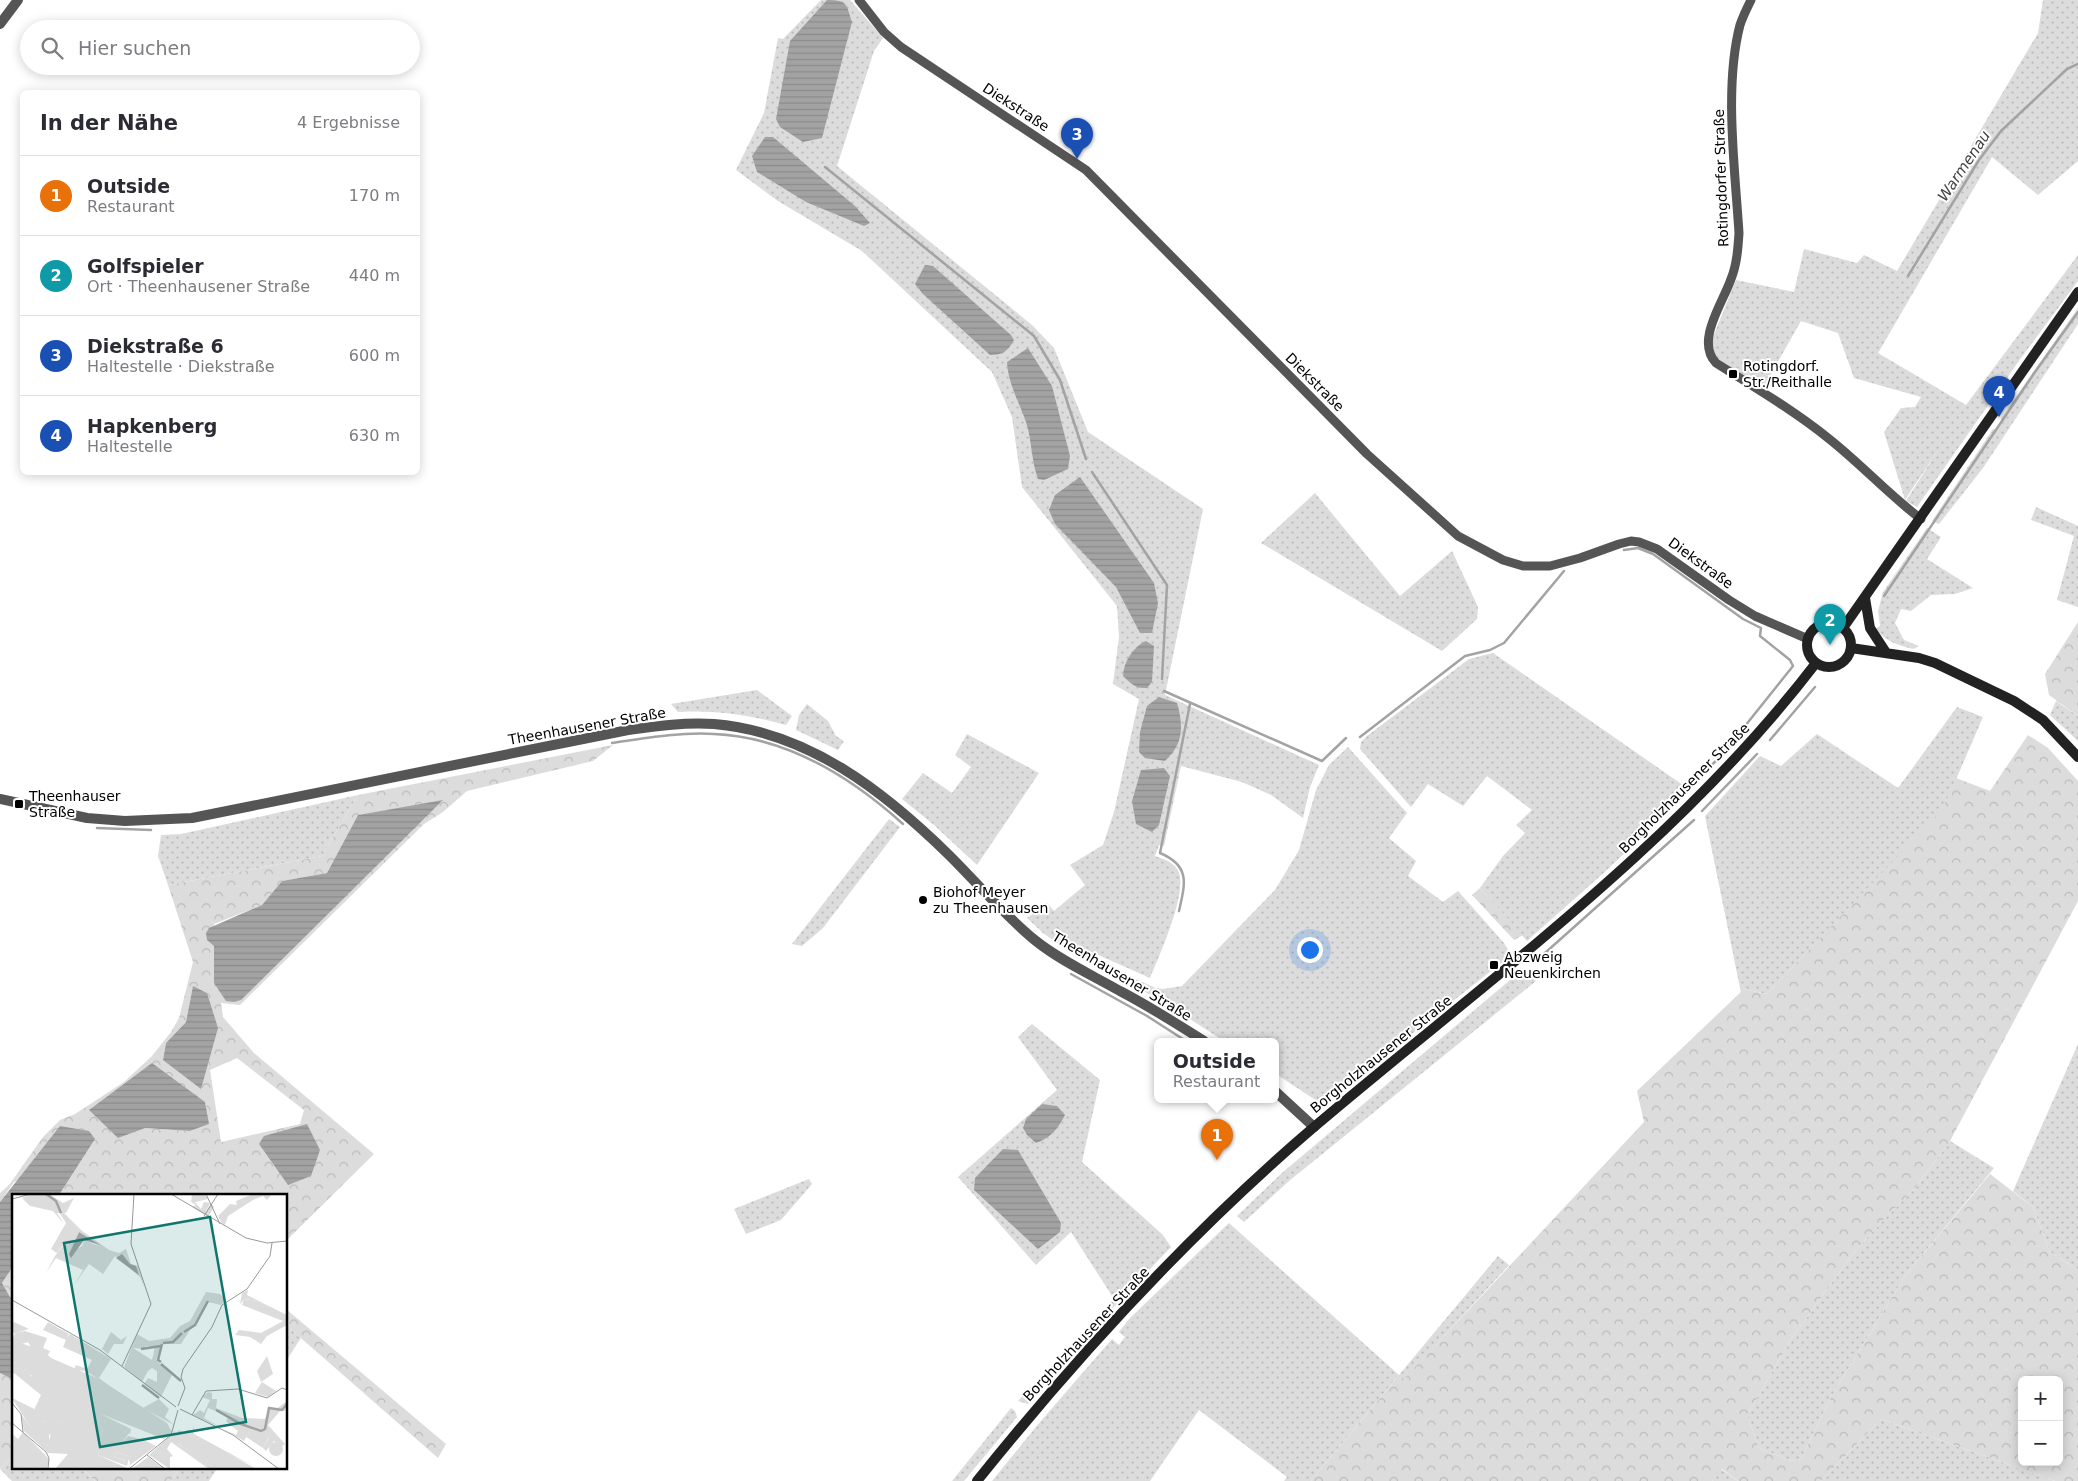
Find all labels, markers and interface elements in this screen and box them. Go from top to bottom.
search box [20,20,420,75]
icon: search [38,34,66,62]
text: Hier suchen [78,37,191,59]
street label: Diekstraße [980,80,1052,134]
street label: Rotingdorfer Straße [1711,109,1731,247]
text: In der Nähe [40,111,178,135]
text: 4 Ergebnisse [297,113,400,132]
pin: 3 [1061,118,1093,159]
water label: Warmenau [1934,127,1994,205]
text: Outside [87,175,170,197]
text: 1 [50,186,62,205]
text: 170 m [349,186,400,205]
text: Restaurant [87,197,175,216]
text: Golfspieler [87,255,204,277]
text: 2 [50,266,62,285]
text: 440 m [349,266,400,285]
text: Ort · Theenhausener Straße [87,277,310,296]
text: Diekstraße 6 [87,335,224,357]
text: 3 [50,346,62,365]
text: 600 m [349,346,400,365]
street label: Diekstraße [1282,349,1348,415]
text: Haltestelle · Diekstraße [87,357,275,376]
place label: Rotingdorf. Str./Reithalle [1743,358,1832,390]
marker: Rotingdorf. Str./Reithalle [1727,368,1739,380]
pin: 4 [1983,376,2015,417]
text: Hapkenberg [87,415,217,437]
text: 4 [50,426,62,445]
text: 630 m [349,426,400,445]
text: Haltestelle [87,437,173,456]
street label: Diekstraße [1666,534,1736,592]
pin: 2 [1814,604,1846,645]
street label: Theenhausener Straße [506,704,667,748]
street label: Borgholzhausener Straße [1616,720,1752,856]
place label: Theenhauser Straße [28,788,121,820]
marker: Theenhauser Straße [13,798,25,810]
place label: Biohof Meyer zu Theenhausen [933,884,1048,916]
marker: Biohof Meyer zu Theenhausen [917,894,929,906]
street label: Theenhausener Straße [1049,928,1195,1024]
your location [1297,937,1323,963]
place label: Abzweig Neuenkirchen [1504,949,1601,981]
marker: Abzweig Neuenkirchen [1488,959,1500,971]
street label: Borgholzhausener Straße [1307,992,1455,1116]
popup [1154,1038,1279,1103]
text: Outside [1173,1050,1256,1072]
text: Restaurant [1173,1072,1260,1091]
pin: 1 [1201,1119,1233,1160]
inset map [12,1194,288,1468]
street label: Borgholzhausener Straße [1020,1264,1152,1404]
map controls [2018,1376,2063,1466]
button: + [2018,1376,2063,1421]
button: − [2018,1421,2063,1466]

